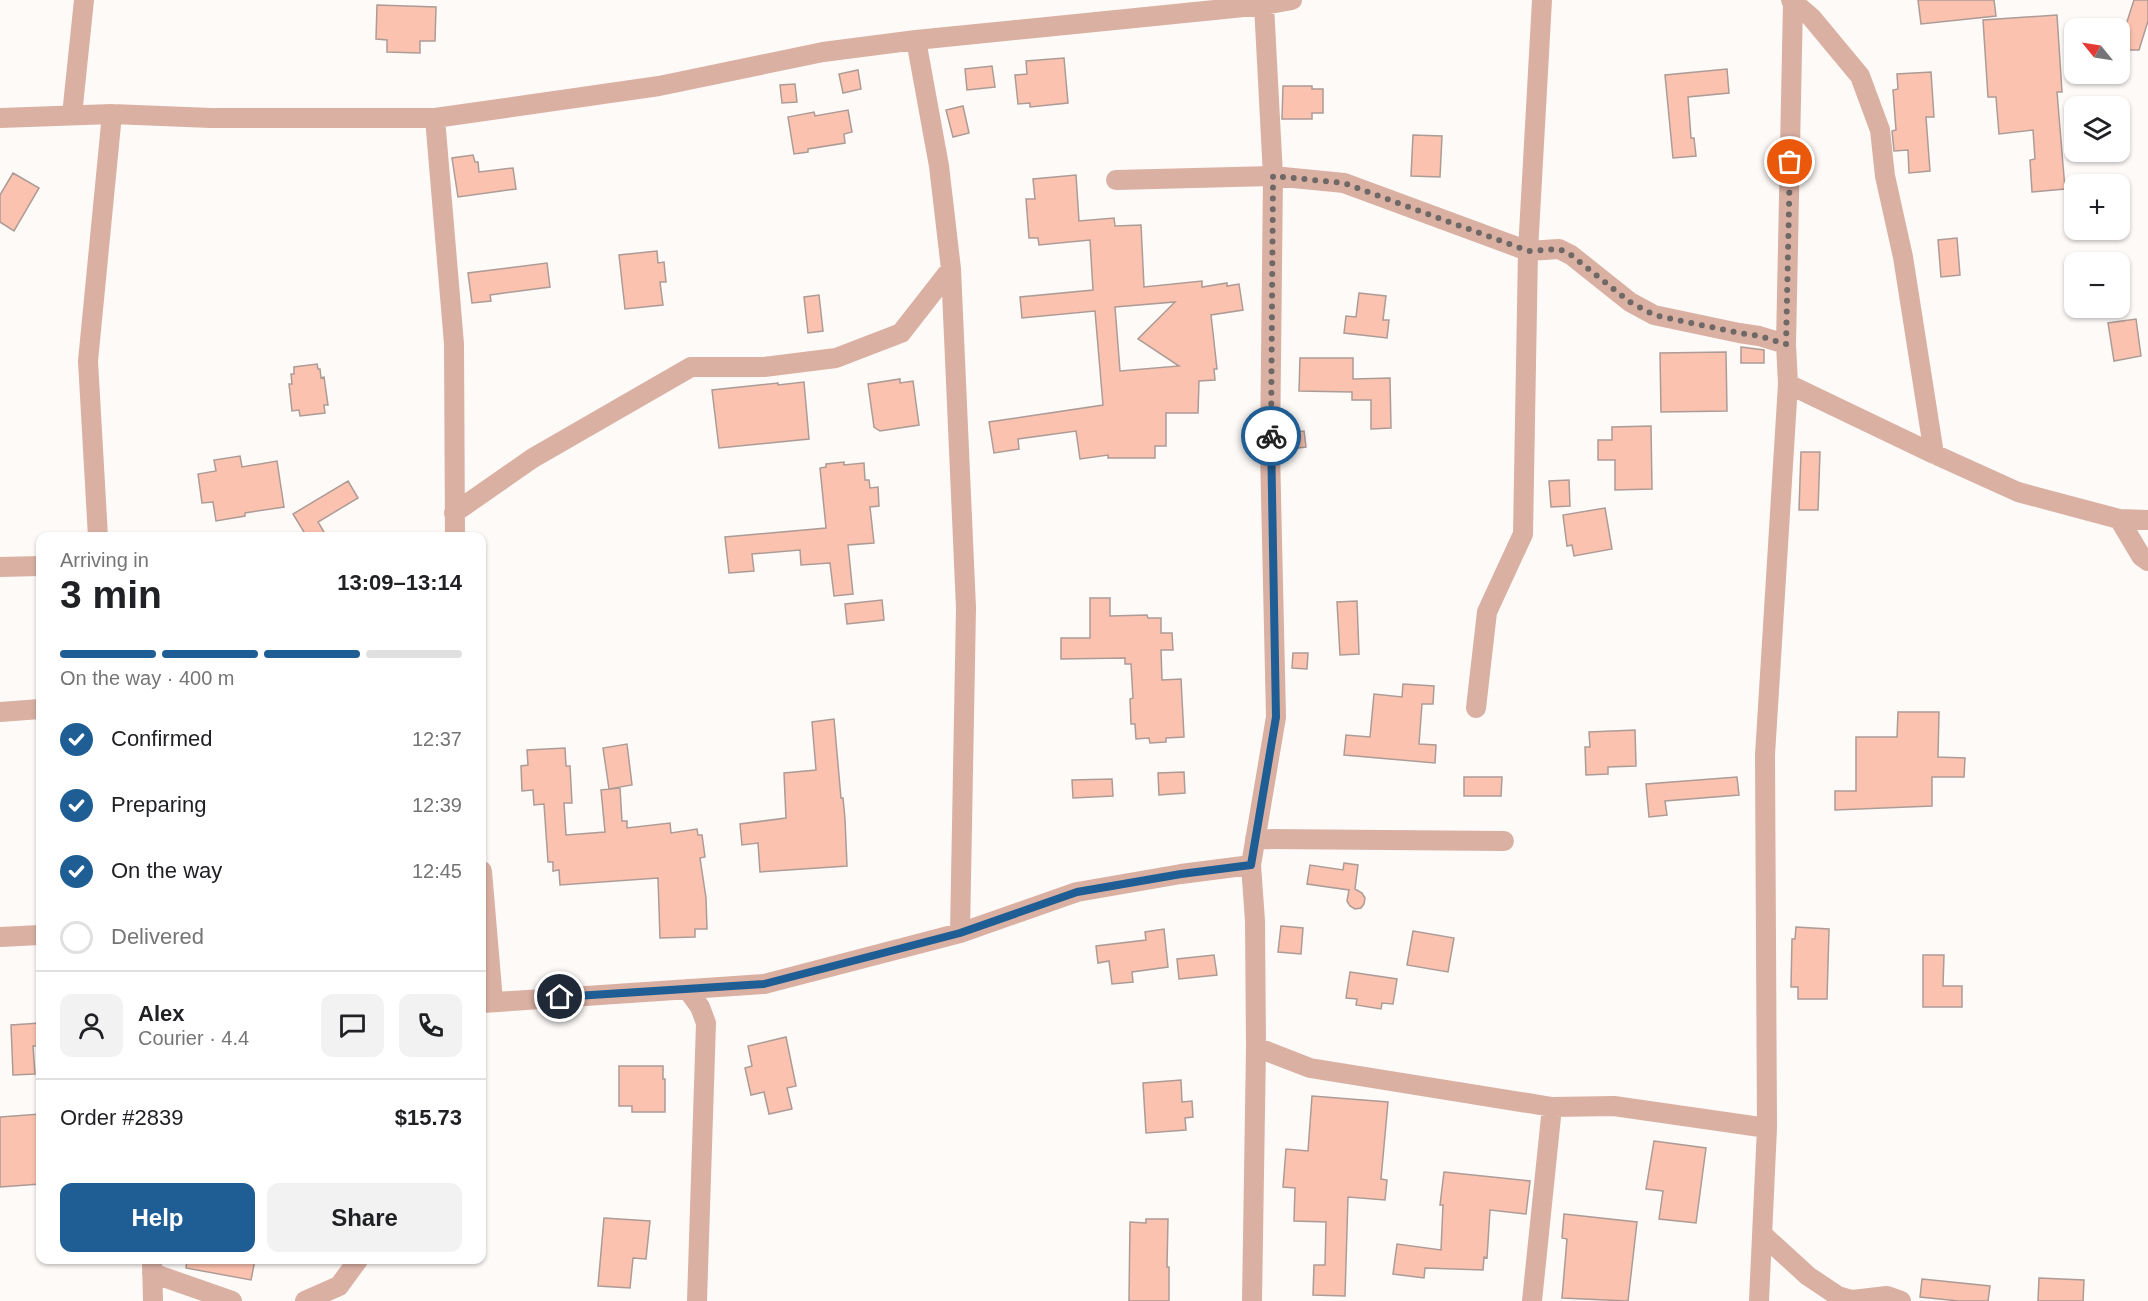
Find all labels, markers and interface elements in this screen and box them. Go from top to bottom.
north arrow [2064,18,2130,84]
map controls [2064,18,2130,318]
button: layers [2064,96,2130,162]
pin [1764,136,1815,187]
icon: bag [1773,145,1806,178]
button: + [2064,174,2130,240]
button: − [2064,252,2130,318]
courier [1241,406,1301,466]
icon: bike [1255,420,1288,453]
text: Arriving in [60,549,149,571]
text: 13:09–13:14 [337,570,462,595]
text: 3 min [60,573,162,616]
text: On the way · 400 m [60,667,235,689]
icon: check [60,723,93,756]
text: Confirmed [111,726,212,751]
text: 12:37 [412,728,462,750]
icon: check [60,789,93,822]
text: Preparing [111,792,206,817]
text: 12:39 [412,794,462,816]
icon: check [60,855,93,888]
text: On the way [111,858,222,883]
text: 12:45 [412,860,462,882]
text: Delivered [111,924,204,949]
pin [534,971,585,1022]
icon: home [543,980,576,1013]
button: person [60,994,123,1057]
button: chat [321,994,384,1057]
button: phone [399,994,462,1057]
text: Alex [138,1001,184,1026]
text: Courier · 4.4 [138,1027,249,1049]
text: Order #2839 [60,1105,184,1130]
text: $15.73 [395,1105,462,1130]
button: Help [60,1183,255,1252]
button: Share [267,1183,462,1252]

